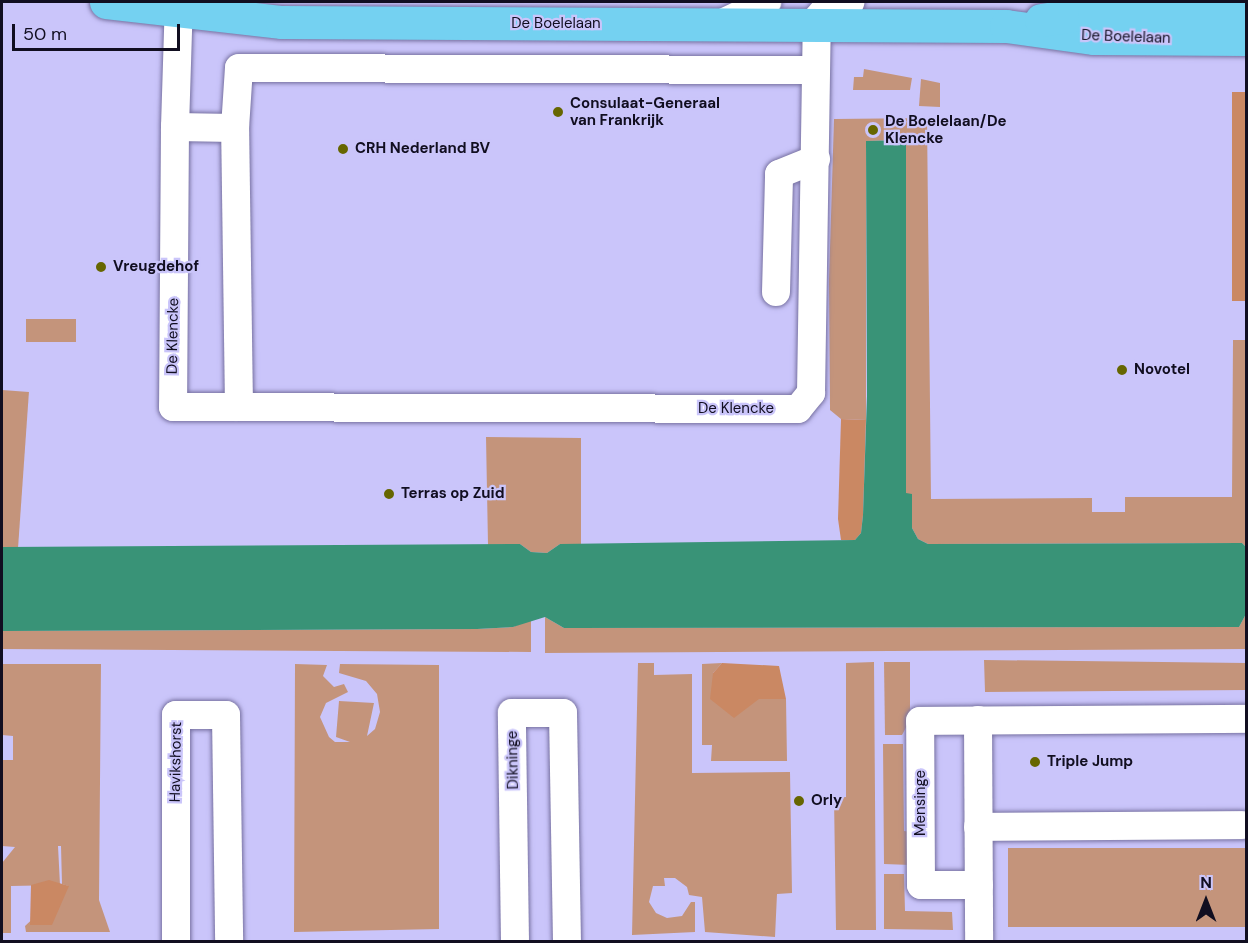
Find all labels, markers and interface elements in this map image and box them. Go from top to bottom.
scale bar [15,12,183,50]
street label: De Boelelaan [511,15,601,33]
text: 50 m [23,22,67,46]
street label: De Boelelaan [1081,26,1171,48]
place label: Consulaat-Generaal van Frankrijk [570,94,720,129]
marker: Consulaat-Generaal van Frankrijk [551,105,565,119]
place label: De Boelelaan/De Klencke [885,112,1007,147]
marker: De Boelelaan/De Klencke [866,123,880,137]
place label: CRH Nederland BV [355,140,490,158]
marker: CRH Nederland BV [336,142,350,156]
place label: Vreugdehof [113,258,199,276]
marker: Vreugdehof [94,260,108,274]
street label: De Klencke [163,298,183,374]
place label: Novotel [1134,361,1190,379]
marker: Novotel [1115,363,1129,377]
street label: De Klencke [698,400,774,418]
place label: Terras op Zuid [401,485,505,503]
marker: Terras op Zuid [382,487,396,501]
street label: Havikshorst [166,722,186,802]
street label: Dikninge [503,730,523,790]
place label: Triple Jump [1047,753,1133,771]
marker: Triple Jump [1028,755,1042,769]
street label: Mensinge [912,770,930,836]
place label: Orly [811,792,842,810]
marker: Orly [792,794,806,808]
north arrow [1176,871,1236,931]
text: N [1200,872,1212,893]

